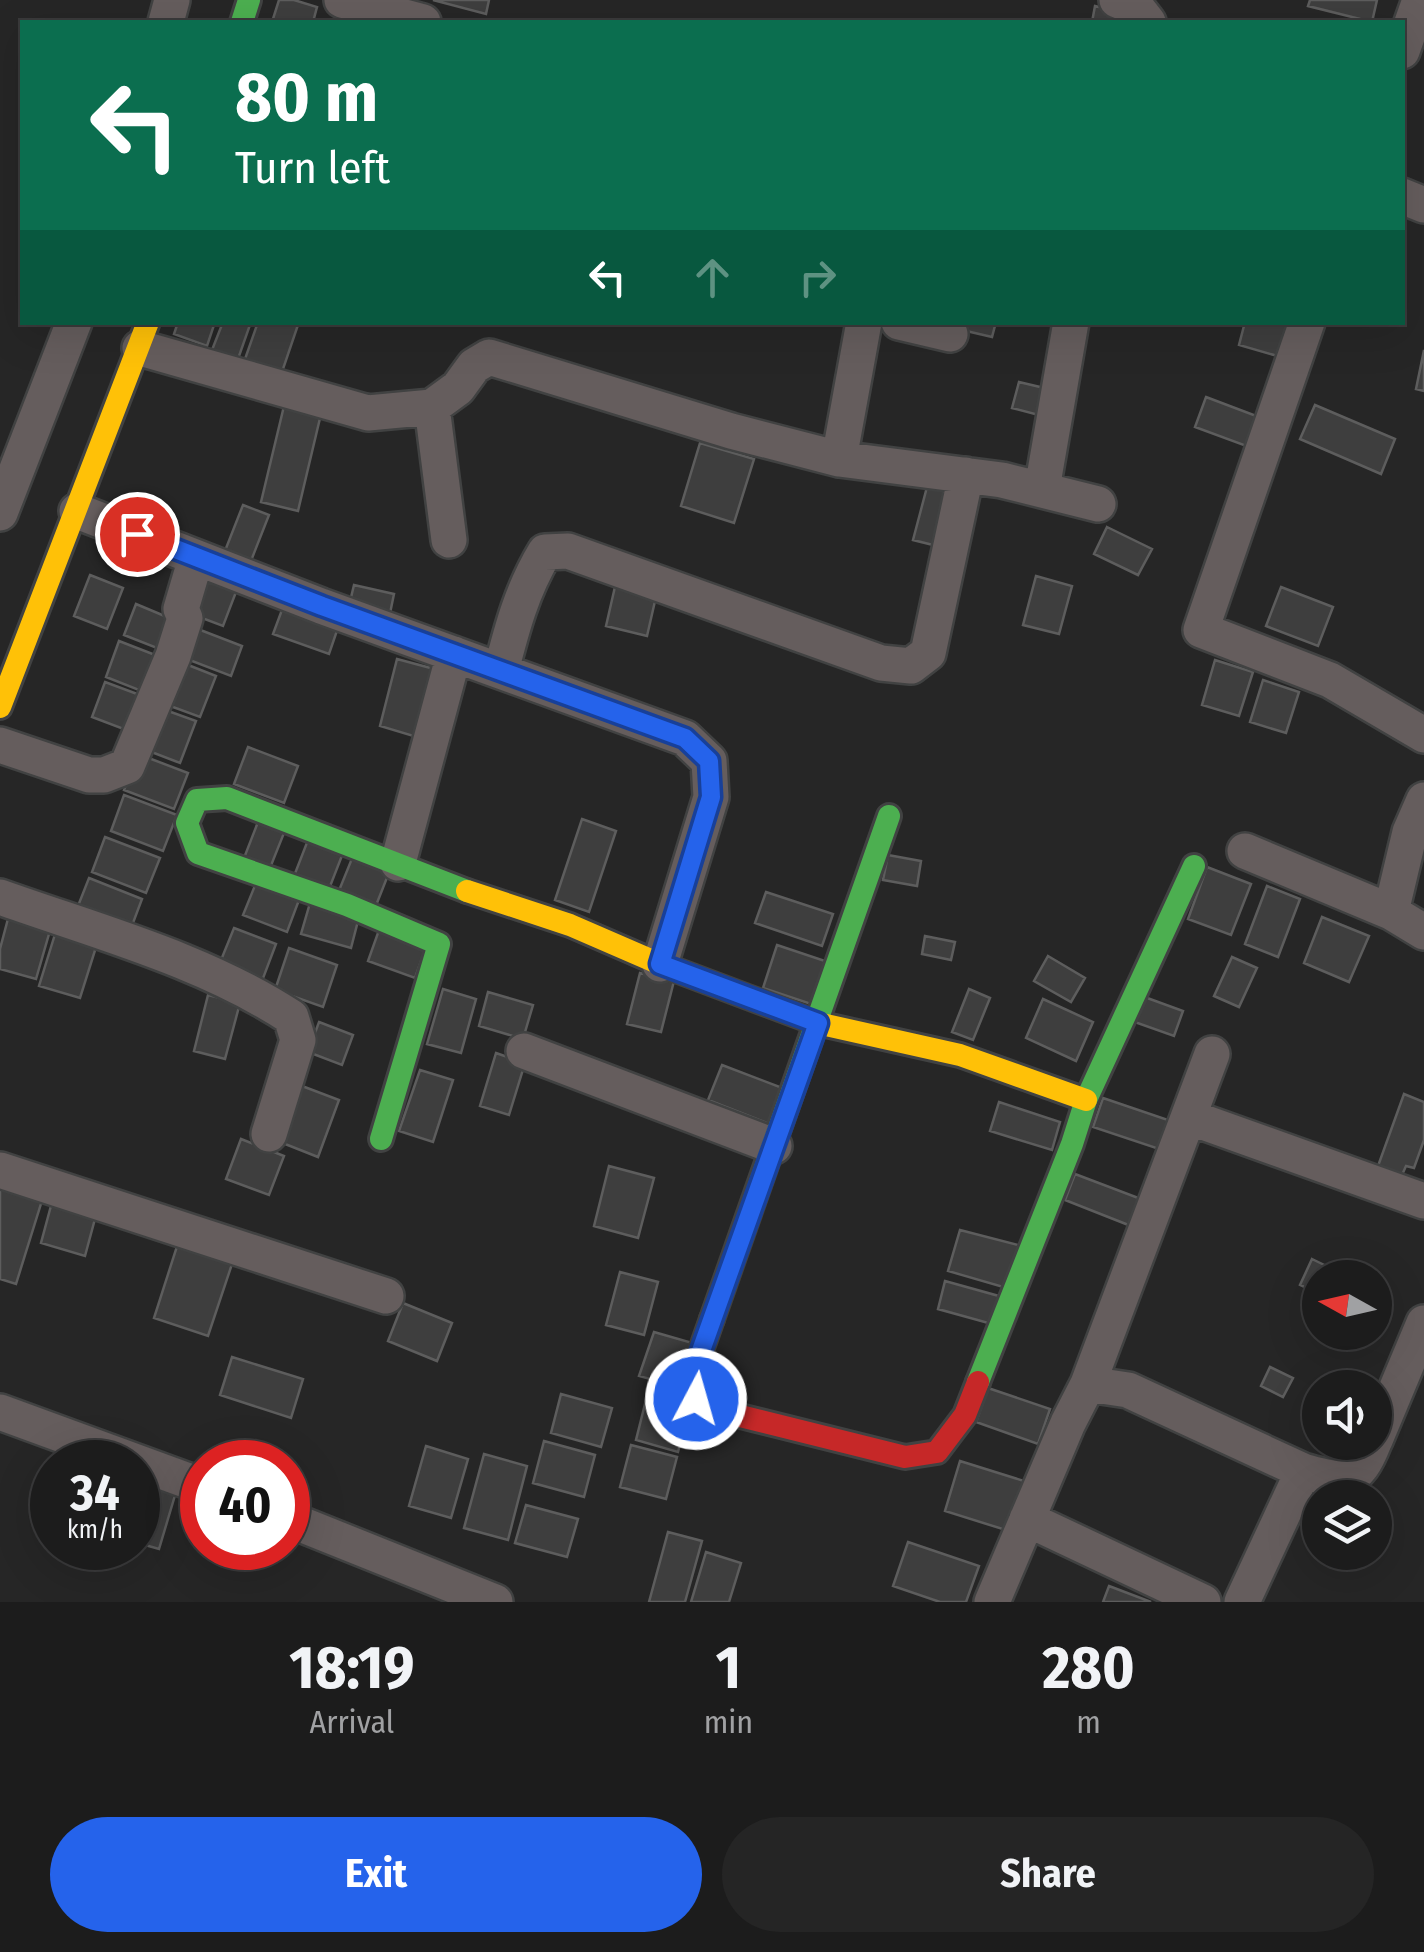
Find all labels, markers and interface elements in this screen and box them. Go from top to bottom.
text: 80 m [235,56,378,140]
icon: left [70,60,200,190]
text: Turn left [235,141,390,195]
icon: left [580,250,635,305]
icon: ahead [685,250,740,305]
icon: right [790,250,845,305]
pin [95,492,180,577]
icon: arrive [110,507,165,562]
north arrow [1302,1260,1392,1350]
map controls [1302,1260,1392,1570]
position arrow [644,1347,748,1451]
button: sound [1302,1370,1392,1460]
speed limit sign: 40 [180,1440,310,1570]
text: 34 [70,1463,120,1523]
button: layers [1302,1480,1392,1570]
text: km/h [67,1515,123,1545]
text: 18:19 [289,1632,414,1704]
text: 1 [716,1632,741,1704]
text: 280 [1042,1632,1135,1704]
text: Arrival [309,1703,394,1741]
text: min [704,1703,753,1741]
text: m [1076,1703,1101,1741]
button: Exit [50,1817,702,1932]
button: Share [722,1817,1374,1932]

